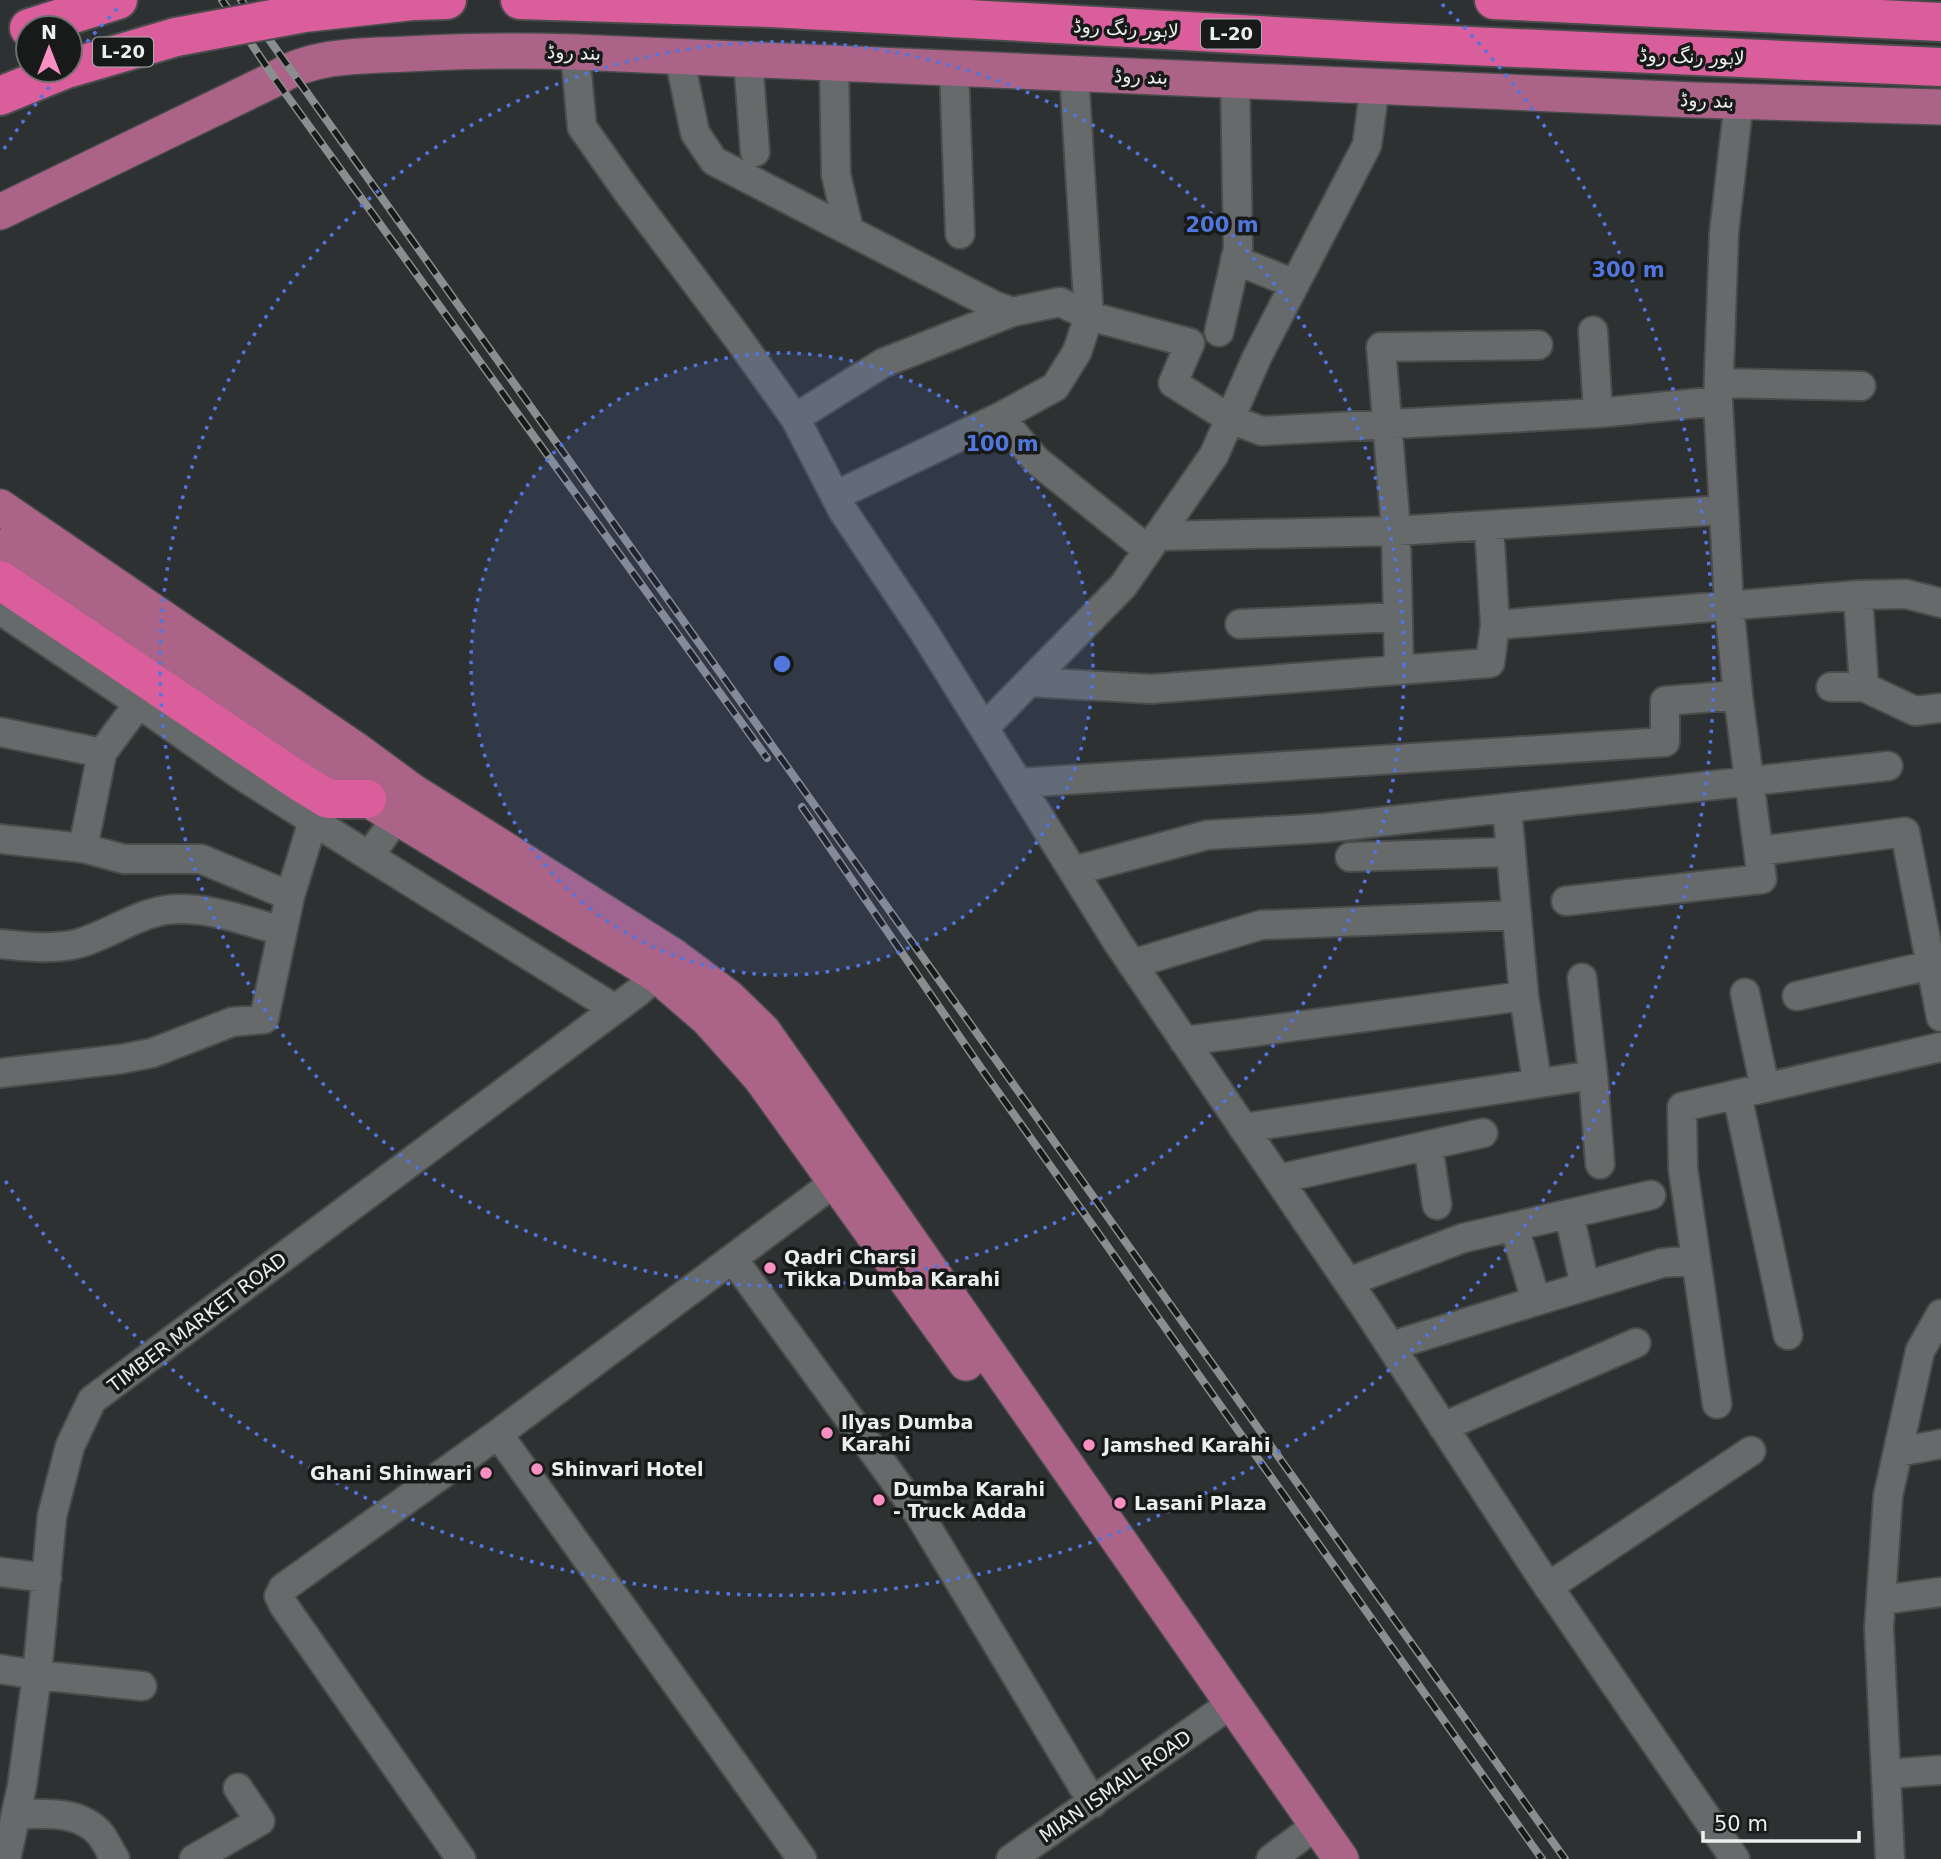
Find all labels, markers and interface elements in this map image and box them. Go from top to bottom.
north arrow [14,14,84,84]
street label: لاہور رنگ روڈ [1073,14,1179,43]
road number: L-20 [1201,19,1261,48]
text: N [41,21,57,43]
road number: L-20 [93,38,153,66]
street label: بند روڈ [547,40,601,65]
street label: لاہور رنگ روڈ [1639,43,1745,70]
street label: بند روڈ [1114,64,1168,89]
street label: بند روڈ [1680,88,1734,113]
text: 200 m [1185,213,1259,237]
text: 300 m [1591,258,1665,282]
text: 100 m [965,432,1039,456]
centre of rings [770,652,794,676]
place label: Qadri Charsi Tikka Dumba Karahi [784,1246,1000,1290]
street label: TIMBER MARKET ROAD [103,1248,291,1397]
marker: Qadri Charsi Tikka Dumba Karahi [762,1260,778,1276]
place label: Ilyas Dumba Karahi [841,1411,973,1455]
marker: Ilyas Dumba Karahi [819,1425,835,1441]
place label: Jamshed Karahi [1101,1434,1270,1456]
marker: Jamshed Karahi [1081,1437,1097,1453]
place label: Shinvari Hotel [551,1458,703,1480]
marker: Shinvari Hotel [529,1461,545,1477]
place label: Ghani Shinwari [310,1462,472,1484]
marker: Ghani Shinwari [478,1465,494,1481]
place label: Dumba Karahi - Truck Adda [893,1478,1045,1522]
marker: Dumba Karahi - Truck Adda [871,1492,887,1508]
place label: Lasani Plaza [1134,1492,1267,1514]
marker: Lasani Plaza [1112,1495,1128,1511]
street label: MIAN ISMAIL ROAD [1035,1725,1195,1847]
scale bar [1703,1800,1859,1844]
text: 50 m [1714,1812,1768,1836]

